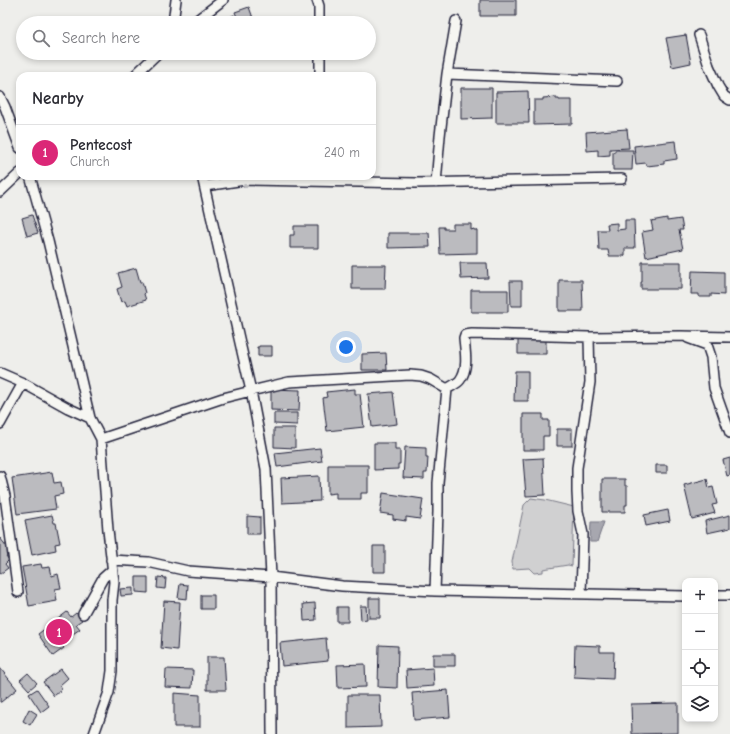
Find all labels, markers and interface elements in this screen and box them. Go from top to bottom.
search box [16,16,376,60]
icon: search [30,27,52,49]
text: Search here [62,29,140,47]
text: Nearby [32,89,83,108]
text: Pentecost [70,136,132,154]
text: 1 [42,145,48,160]
text: 240 m [324,145,360,160]
text: Church [70,154,110,169]
your location [336,337,356,357]
map controls [682,578,718,722]
button: + [682,578,718,614]
button: − [682,614,718,650]
pin: 1 [46,617,72,647]
button: locate [682,650,718,686]
button: layers [682,686,718,722]

